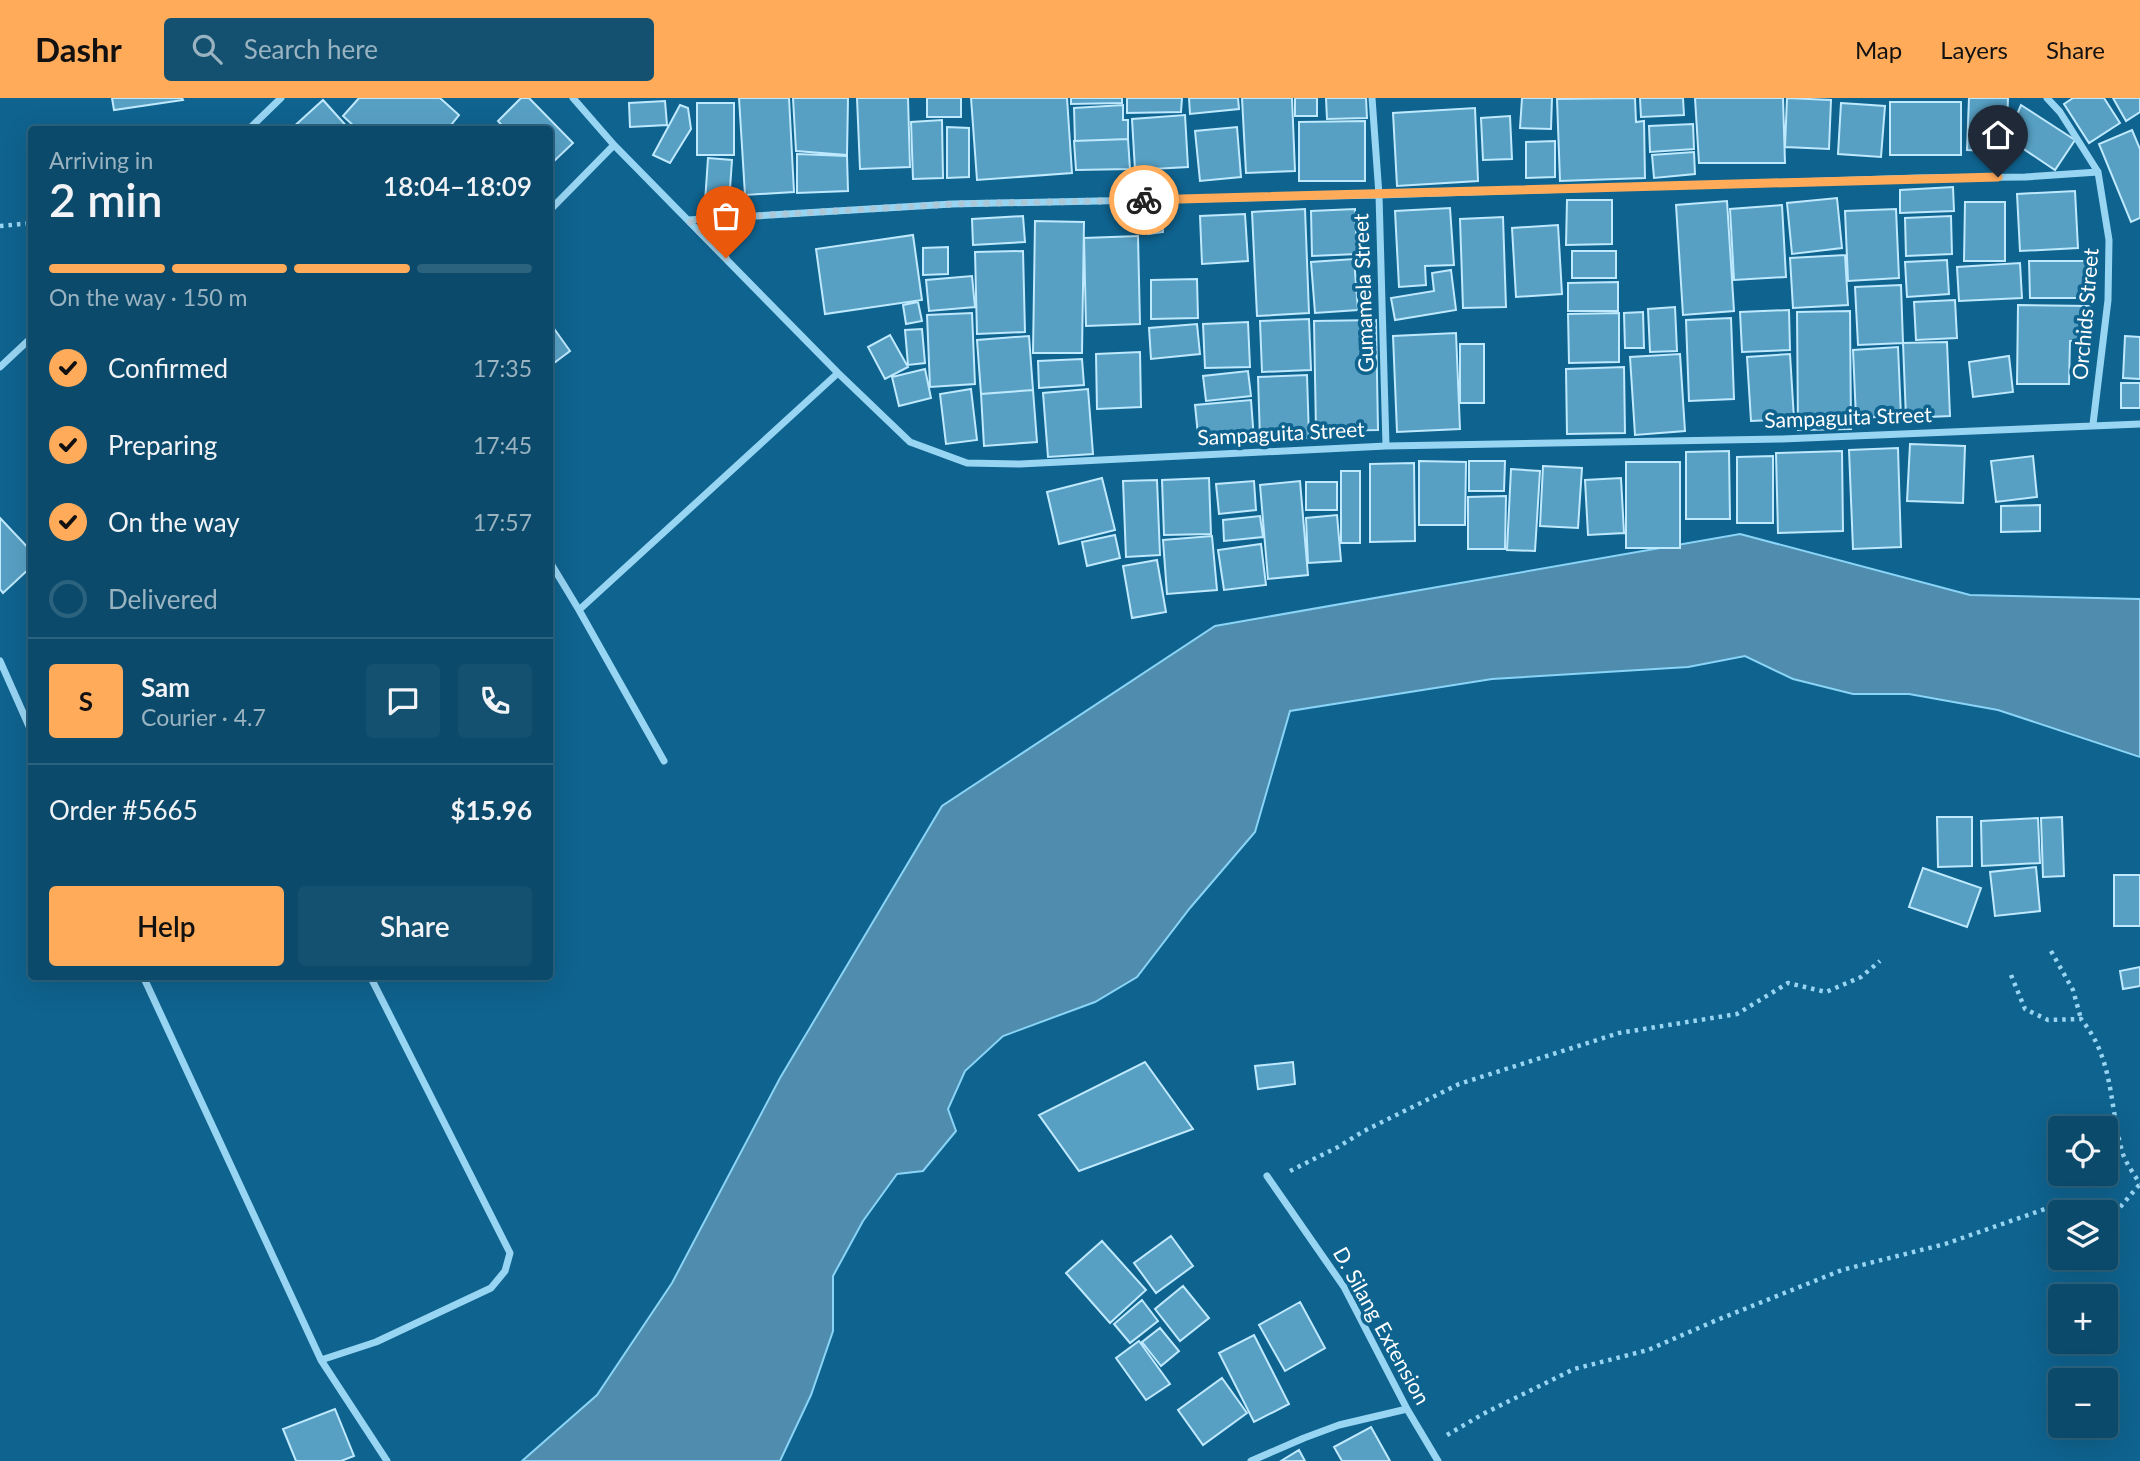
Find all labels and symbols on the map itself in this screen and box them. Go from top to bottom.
pin [1968,105,2028,177]
courier [1109,165,1179,235]
pin [696,186,756,258]
street label: Gumamela Street [1347,213,1378,373]
street label: Orchids Street [2066,247,2103,381]
street label: Sampaguita Street [1764,401,1933,432]
street label: Sampaguita Street [1197,416,1366,449]
street label: D. Silang Extension [1329,1242,1436,1408]

